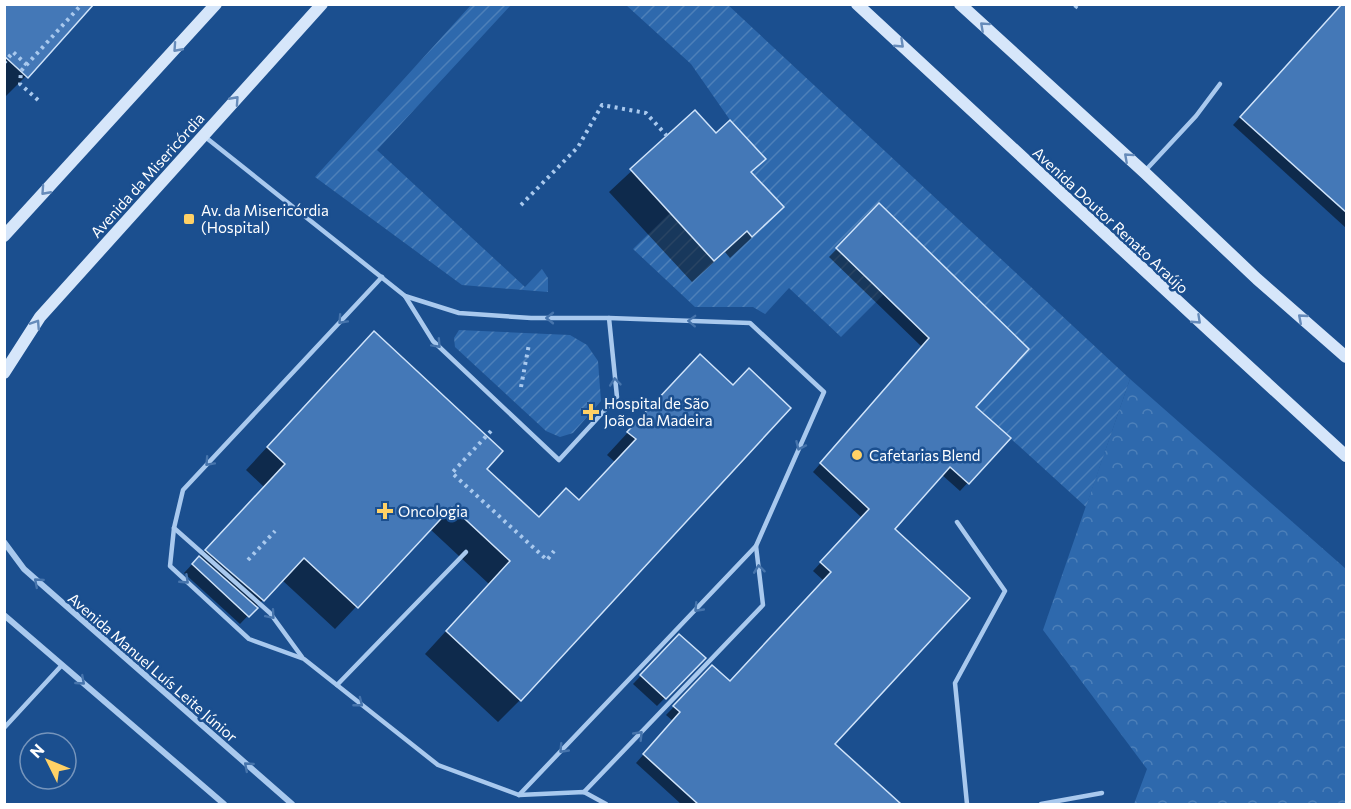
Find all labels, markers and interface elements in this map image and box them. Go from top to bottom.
one-way arrow [980,22,991,33]
one-way arrow [893,37,904,48]
one-way arrow [173,40,184,51]
one-way arrow [228,96,239,106]
street label: Avenida da Misericórdia [86,109,208,241]
street label: Avenida Doutor Renato Araújo [1029,143,1193,297]
one-way arrow [1125,153,1135,164]
one-way arrow [41,185,52,195]
place label: Av. da Misericórdia (Hospital) [201,201,329,236]
marker: Av. da Misericórdia (Hospital) [182,212,196,226]
one-way arrow [546,312,555,324]
one-way arrow [339,313,350,324]
one-way arrow [1190,313,1201,324]
one-way arrow [1298,314,1309,325]
one-way arrow [687,315,696,328]
one-way arrow [29,320,40,331]
one-way arrow [430,337,441,348]
one-way arrow [609,377,622,386]
place label: Hospital de São João da Madeira [604,394,713,429]
marker: Hospital de São João da Madeira [582,403,600,421]
one-way arrow [796,439,808,450]
place label: Cafetarias Blend [869,446,981,464]
marker: Cafetarias Blend [850,448,864,462]
one-way arrow [205,455,216,466]
marker: Oncologia [376,502,394,520]
place label: Oncologia [398,502,468,520]
one-way arrow [753,565,766,574]
one-way arrow [178,573,188,584]
one-way arrow [34,578,45,589]
street label: Avenida Manuel Luís Leite Júnior [65,589,241,745]
one-way arrow [694,601,705,612]
one-way arrow [263,609,274,620]
one-way arrow [74,674,85,685]
one-way arrow [352,695,363,706]
north arrow [18,731,78,791]
one-way arrow [632,731,643,741]
text: N [26,740,48,761]
one-way arrow [559,742,570,753]
one-way arrow [244,762,255,773]

